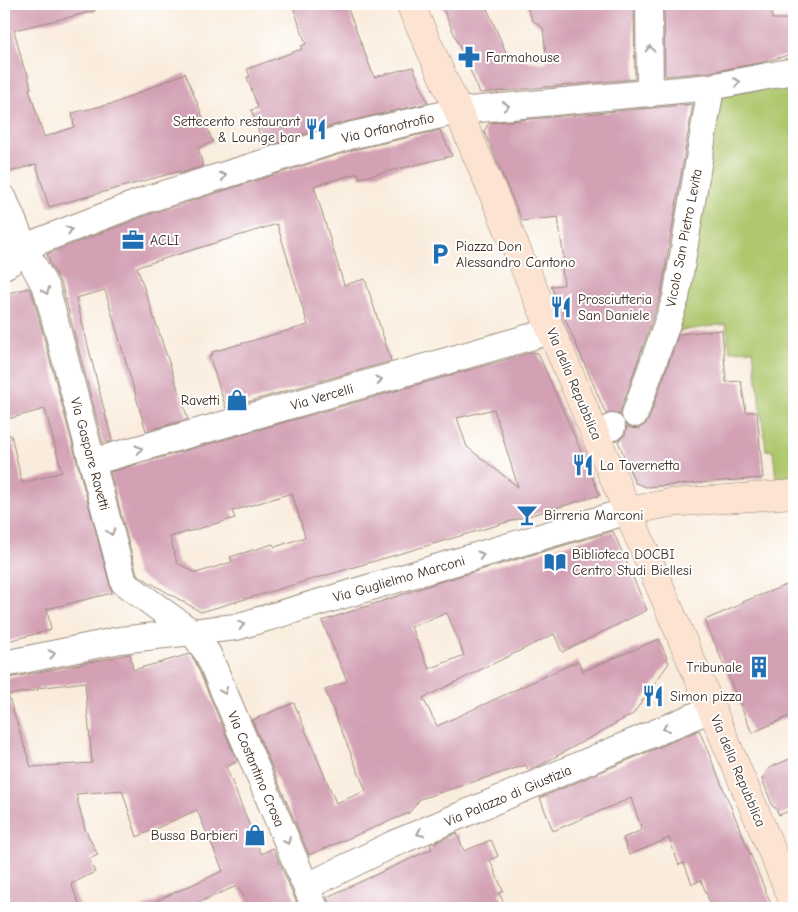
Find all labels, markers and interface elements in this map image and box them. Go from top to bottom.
pharmacy icon: Farmahouse [456,44,482,70]
one-way arrow [645,45,655,52]
place label: Farmahouse [486,49,560,66]
one-way arrow [733,77,742,87]
one-way arrow [503,101,511,112]
street label: Via Orfanotrofio [340,109,436,147]
place label: Settecento restaurant & Lounge bar [173,113,301,146]
restaurant icon: Settecento restaurant & Lounge bar [303,116,329,142]
street label: Vicolo San Pietro Levita [662,167,706,309]
one-way arrow [218,171,226,181]
one-way arrow [65,225,73,235]
office icon: ACLI [120,227,146,253]
place label: ACLI [150,232,179,249]
place label: Piazza Don Alessandro Cantono [456,238,575,271]
parking icon: Piazza Don Alessandro Cantono [427,241,453,267]
one-way arrow [40,286,50,294]
place label: Prosciutteria San Daniele [578,291,652,324]
restaurant icon: Prosciutteria San Daniele [548,294,574,320]
street label: Via della Repubblica [543,325,605,443]
one-way arrow [375,375,384,386]
street label: Via Vercelli [289,380,355,414]
shop icon: Ravetti [224,387,250,413]
place label: Ravetti [181,392,220,409]
street label: Via Gaspare Ravetti [67,396,113,512]
one-way arrow [134,444,143,454]
restaurant icon: La Tavernetta [570,452,596,478]
place label: La Tavernetta [600,457,680,474]
bar icon: Birreria Marconi [514,502,540,528]
place label: Birreria Marconi [544,507,644,524]
one-way arrow [105,527,115,535]
place label: Biblioteca DOCBI Centro Studi Biellesi [572,546,692,579]
library icon: Biblioteca DOCBI Centro Studi Biellesi [542,549,568,575]
one-way arrow [476,550,484,560]
street label: Via Guglielmo Marconi [331,552,467,606]
one-way arrow [237,620,245,631]
one-way arrow [47,649,56,660]
building icon: Tribunale [746,654,772,680]
place label: Tribunale [686,659,742,676]
restaurant icon: Simon pizza [640,683,666,709]
one-way arrow [217,686,228,695]
place label: Simon pizza [670,688,742,705]
street label: Via Costantino Crosa [224,709,288,829]
street label: Via della Repubblica [707,712,769,830]
one-way arrow [662,721,671,732]
street label: Via Palazzo di Giustizia [442,762,574,830]
shop icon: Bussa Barbieri [242,822,268,848]
one-way arrow [416,826,425,837]
place label: Bussa Barbieri [151,827,238,844]
one-way arrow [280,836,291,845]

